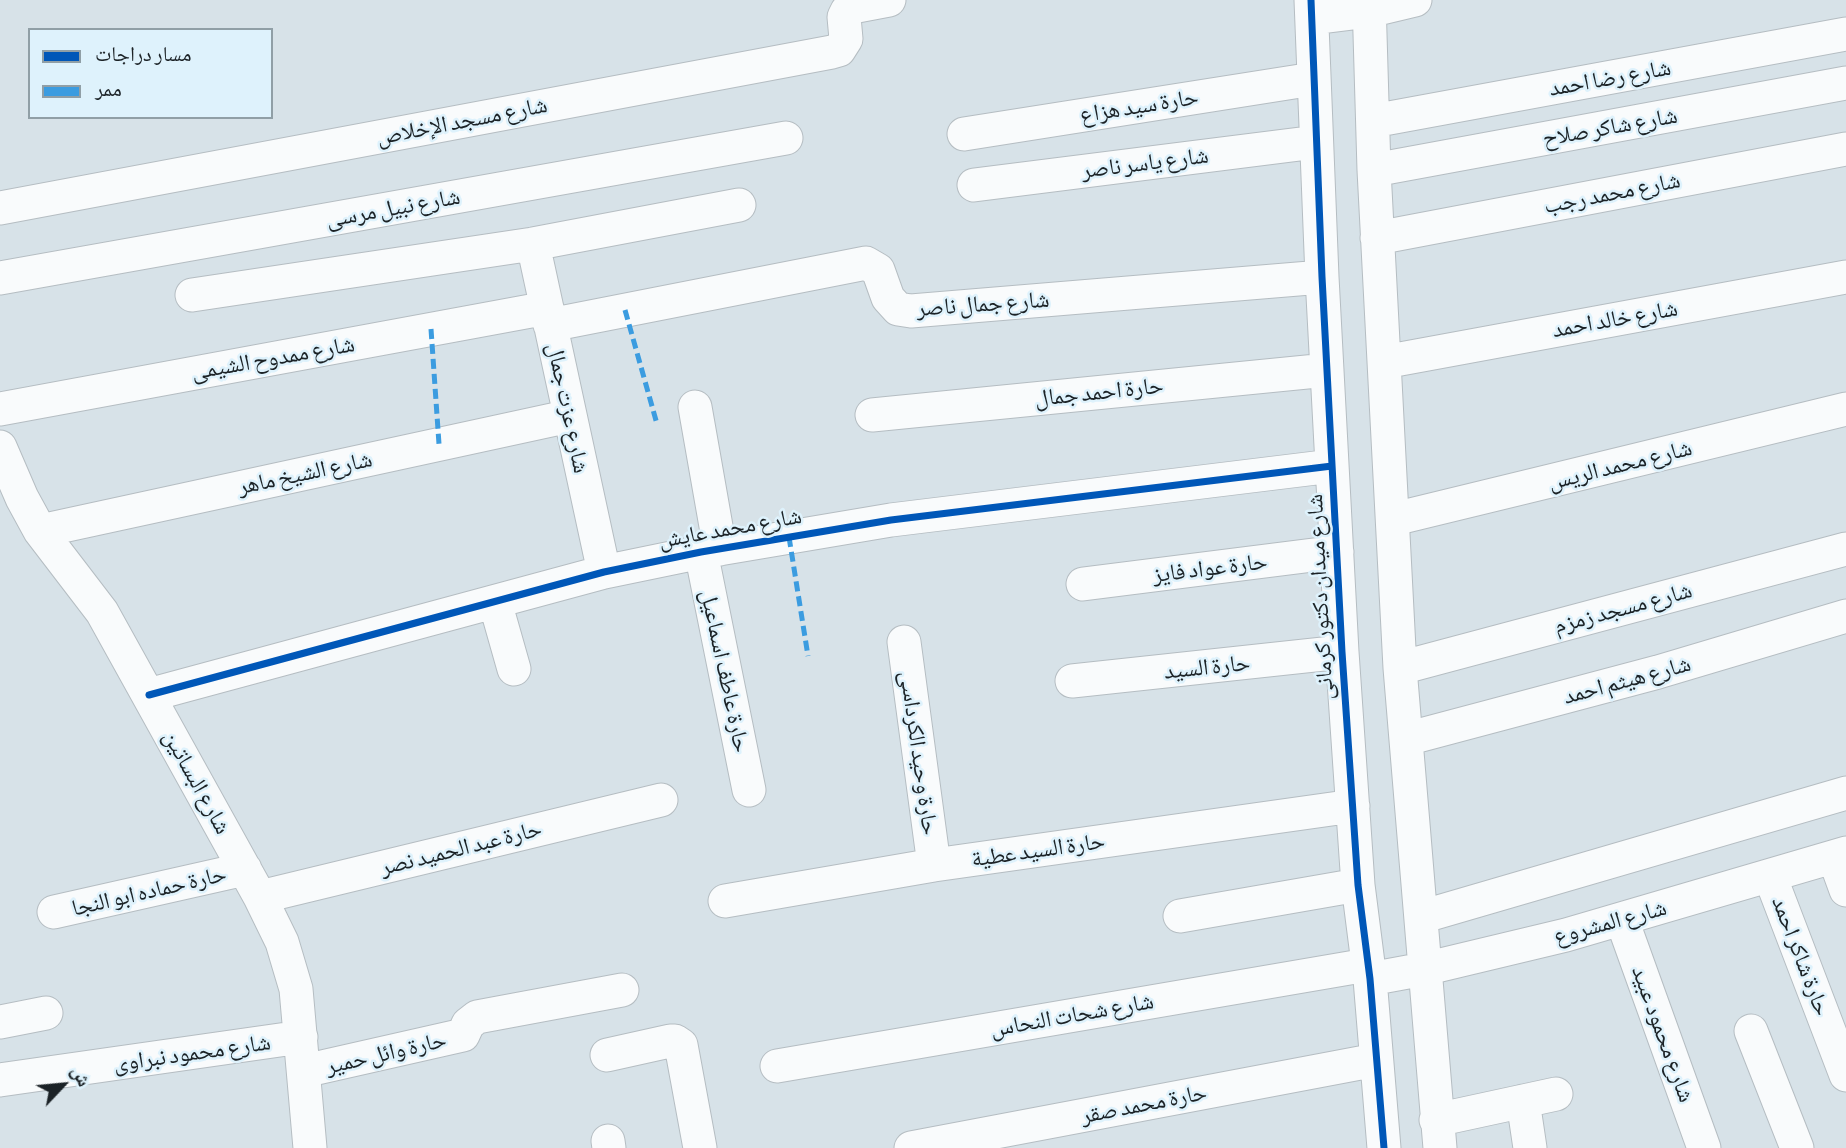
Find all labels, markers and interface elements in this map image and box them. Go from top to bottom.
legend [28,28,273,119]
text: مسار دراجات [95,41,191,65]
street label: شارع رضا احمد [1547,54,1673,102]
text: ممر [95,76,122,100]
street label: حارة سيد هزاع [1078,83,1200,129]
street label: شارع مسجد الإخلاص [374,91,550,151]
street label: شارع شاكر صلاح [1540,102,1680,152]
street label: شارع ياسر ناصر [1080,142,1210,184]
street label: شارع محمد رجب [1541,166,1683,220]
street label: شارع نبيل مرسى [324,183,462,233]
street label: شارع جمال ناصر [916,286,1050,322]
street label: شارع خالد احمد [1550,294,1680,344]
street label: شارع ممدوح الشيمى [189,330,357,386]
street label: شارع عزت جمال [541,340,595,476]
street label: حارة احمد جمال [1033,372,1165,412]
street label: شارع محمد الريس [1545,434,1695,496]
street label: شارع الشيخ ماهر [235,445,375,501]
street label: شارع ميدان دكتور كرمانى [1301,493,1339,701]
street label: شارع محمد عايش [656,502,804,554]
street label: حارة عواد فايز [1151,547,1269,589]
street label: شارع مسجد زمزم [1551,576,1695,640]
street label: حارة عاطف اسماعيل [694,587,756,755]
street label: حارة السيد [1162,649,1252,685]
street label: شارع هيثم احمد [1560,650,1694,710]
street label: حارة وحيد الكرداسى [894,669,944,837]
street label: شارع البساتين [157,725,237,839]
street label: حارة عبد الحميد نصر [377,815,545,881]
street label: حارة السيد عطية [969,827,1107,873]
street label: حارة حماده ابو النجا [69,860,229,922]
street label: حارة شاكر احمد [1766,893,1836,1019]
street label: شارع المشروع [1550,894,1670,950]
street label: شارع محمود عبيد [1626,962,1700,1106]
street label: شارع شحات النحاس [988,987,1156,1043]
street label: حارة وائل حمير [323,1026,449,1080]
street label: شارع محمود نبراوى [112,1028,272,1078]
north arrow [28,1050,98,1120]
text: ش [68,1062,96,1090]
street label: حارة محمد صقر [1079,1078,1209,1130]

